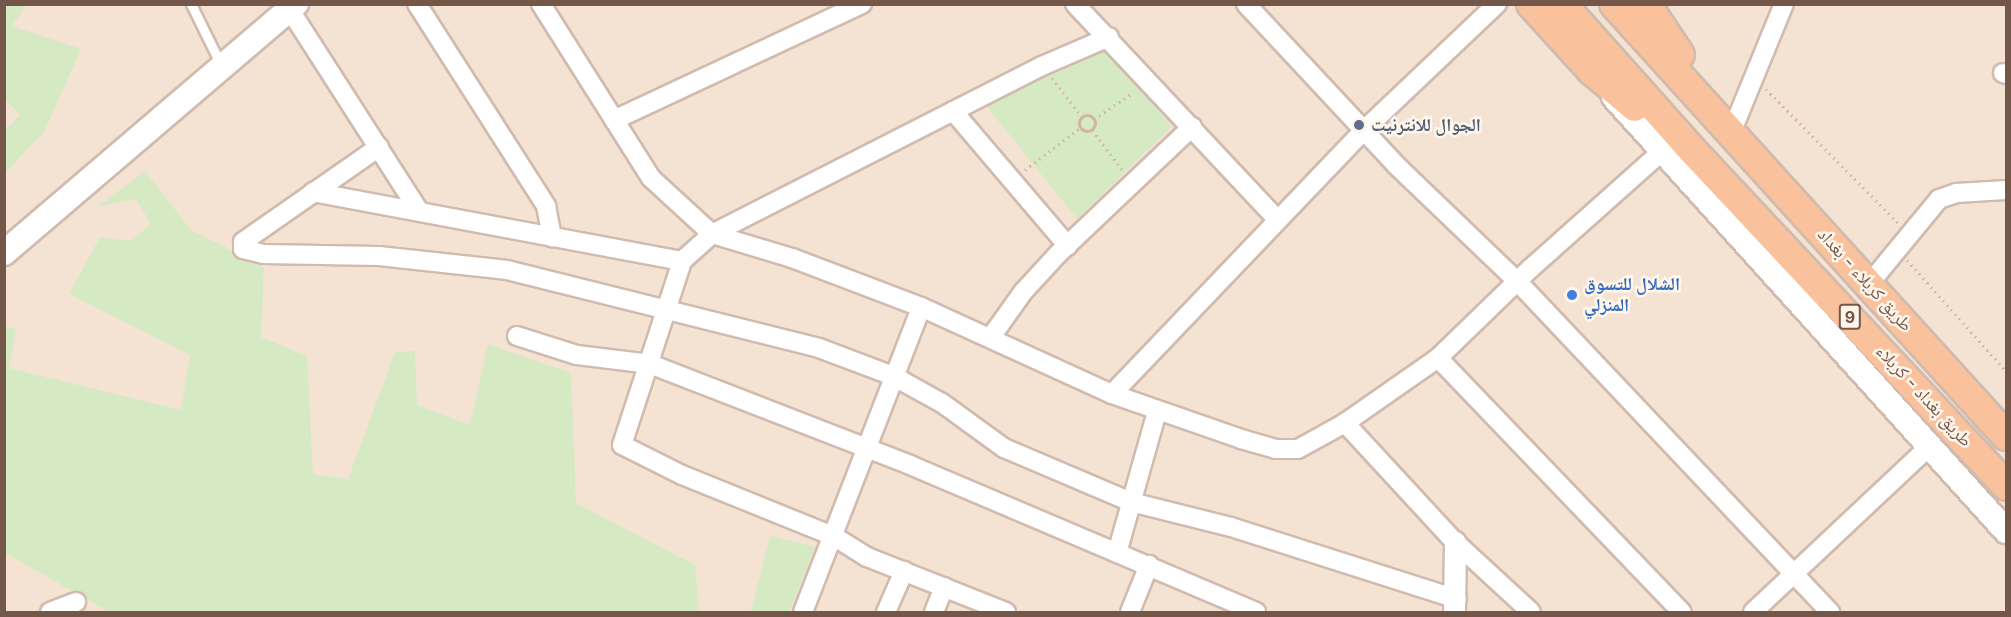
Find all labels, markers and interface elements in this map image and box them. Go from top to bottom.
place label: الجوال للانترنيت [1371,114,1481,136]
marker: الجوال للانترنيت [1352,118,1366,132]
street label: طريق كربلاء - بغداد [1813,224,1917,336]
place label: الشلال للتسوق المنزلي [1584,274,1680,316]
marker: الشلال للتسوق المنزلي [1565,288,1579,302]
road number: 9 [1838,304,1862,330]
street label: طريق بغداد - كربلاء [1871,341,1977,451]

